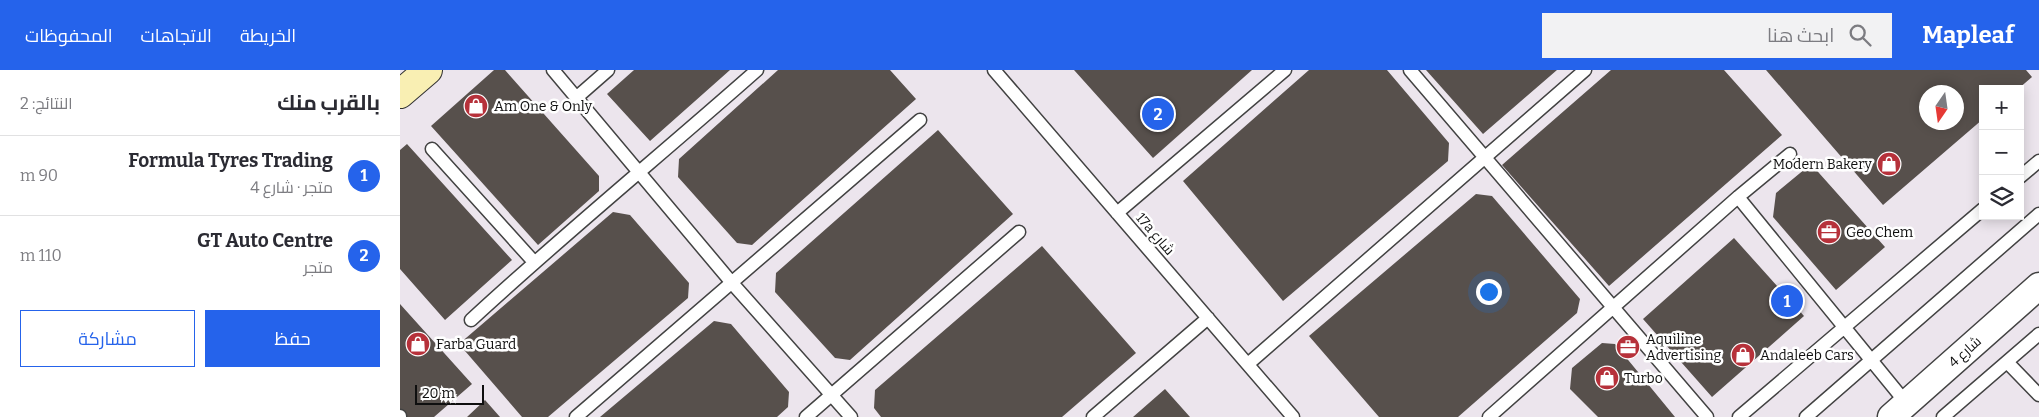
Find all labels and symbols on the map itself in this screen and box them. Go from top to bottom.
north arrow [1919,85,1964,130]
shop icon: Am One & Only [463,93,489,119]
pin: 2 [1142,95,1174,133]
place label: Am One & Only [494,98,593,115]
shop icon: Modern Bakery [1876,151,1902,177]
place label: Modern Bakery [1773,156,1873,173]
street label: 17a شارع [1132,209,1178,259]
office icon: Geo Chem [1816,219,1842,245]
place label: Geo Chem [1846,224,1914,241]
your location [1476,279,1502,305]
pin: 1 [1771,282,1803,320]
shop icon: Farba Guard [405,331,431,357]
place label: Aquiline Advertising [1646,331,1722,364]
street label: شارع 4 [1945,333,1985,371]
office icon: Aquiline Advertising [1615,334,1641,360]
place label: Farba Guard [436,336,516,353]
shop icon: Andaleeb Cars [1730,342,1756,368]
place label: Andaleeb Cars [1760,347,1854,364]
shop icon: Turbo [1594,365,1620,391]
place label: Turbo [1624,370,1663,387]
scale bar [415,382,484,405]

